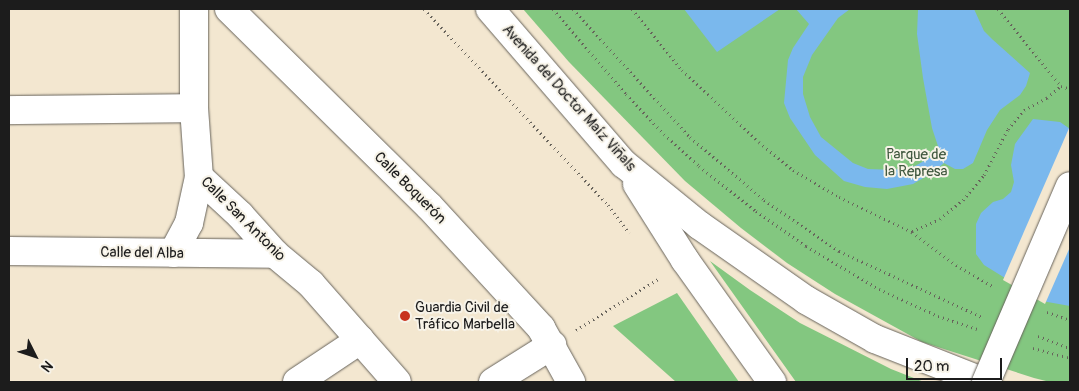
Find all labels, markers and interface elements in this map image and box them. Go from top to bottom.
street label: Avenida del Doctor Maíz Viñals [498,21,640,175]
park label: Parque de la Represa [884,145,948,180]
street label: Calle Boquerón [370,148,450,228]
street label: Calle San Antonio [197,173,289,265]
street label: Calle del Alba [100,243,184,263]
place label: Guardia Civil de Tráfico Marbella [415,298,515,333]
marker: Guardia Civil de Tráfico Marbella [399,310,411,322]
north arrow [10,331,60,381]
scale bar [909,348,1005,380]
text: N [37,357,56,375]
text: 20 m [914,357,949,376]

